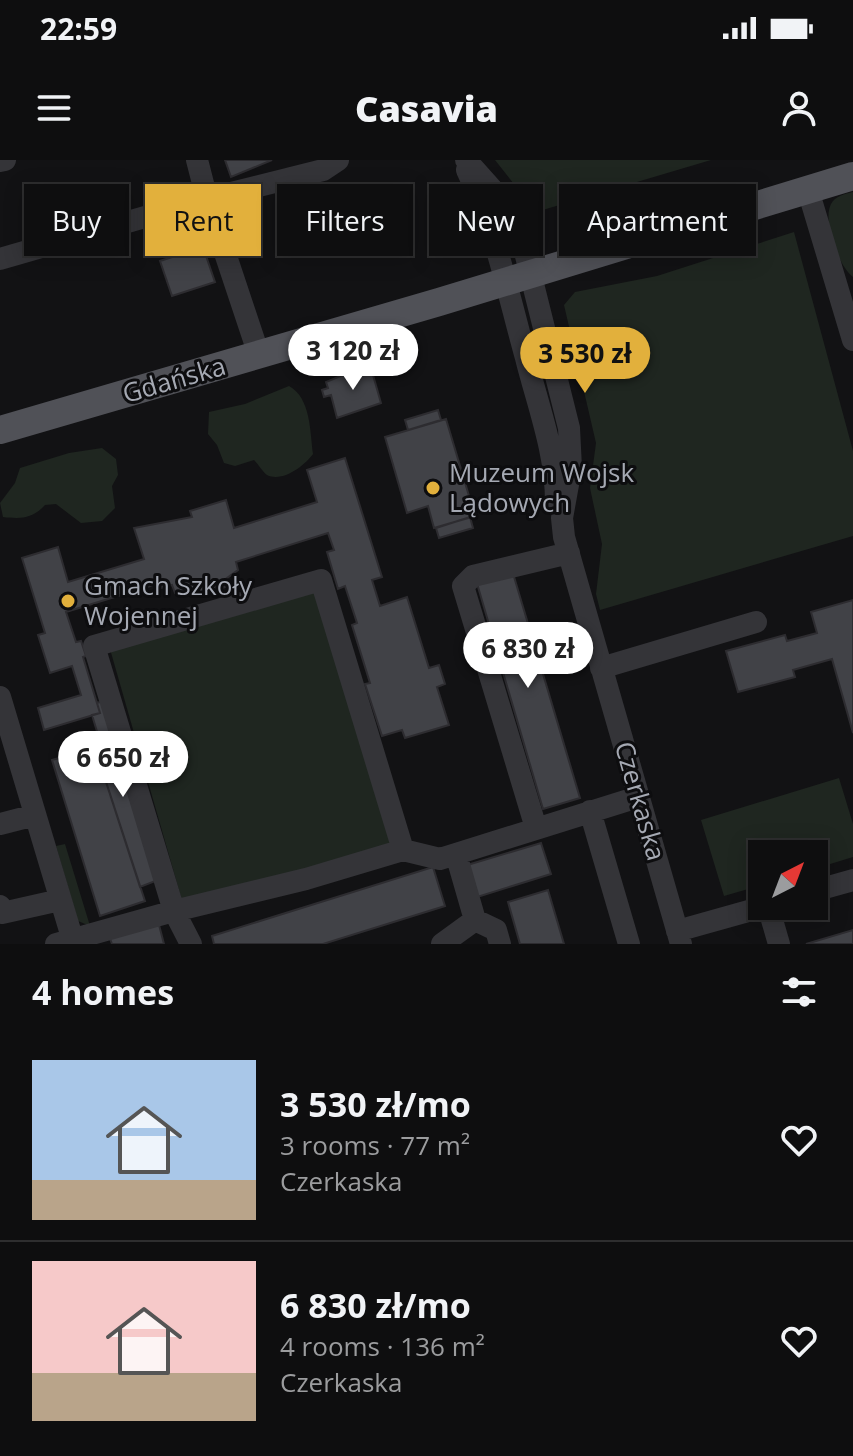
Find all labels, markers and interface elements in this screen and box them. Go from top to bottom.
text: 22:59 [40,8,117,49]
text: Casavia [355,84,498,133]
icon: menu [32,86,76,130]
icon: person [777,86,821,130]
chip: Buy [24,184,129,256]
chip: Rent [145,184,261,256]
chip: Filters [277,184,413,256]
chip: New [429,184,543,256]
chip: Apartment [559,184,756,256]
pin: 3 120 zł [270,324,436,392]
pin: 3 530 zł [502,327,668,395]
text: 3 120 zł [306,332,400,368]
text: 3 530 zł [538,335,632,371]
street label: Gdańska [118,347,229,411]
place label: Muzeum Wojsk Lądowych [449,454,634,520]
marker: Muzeum Wojsk Lądowych [424,479,442,497]
place label: Gmach Szkoły Wojennej [84,567,253,633]
marker: Gmach Szkoły Wojennej [59,592,77,610]
pin: 6 830 zł [445,622,611,690]
text: 6 830 zł [481,630,575,666]
pin: 6 650 zł [40,731,206,799]
street label: Czerkaska [607,737,675,865]
text: 6 650 zł [76,739,170,775]
north arrow [748,840,828,920]
map controls [748,840,828,920]
text: 4 homes [32,969,174,1015]
icon: filters [777,970,821,1014]
text: 3 530 zł/mo [280,1081,471,1127]
icon: home [96,1092,192,1188]
icon: heart [777,1118,821,1162]
text: 3 rooms · 77 m² [280,1127,470,1163]
text: Czerkaska [280,1163,402,1199]
text: 6 830 zł/mo [280,1282,471,1328]
icon: home [96,1293,192,1389]
icon: heart [777,1319,821,1363]
text: 4 rooms · 136 m² [280,1328,485,1364]
text: Czerkaska [280,1364,402,1400]

